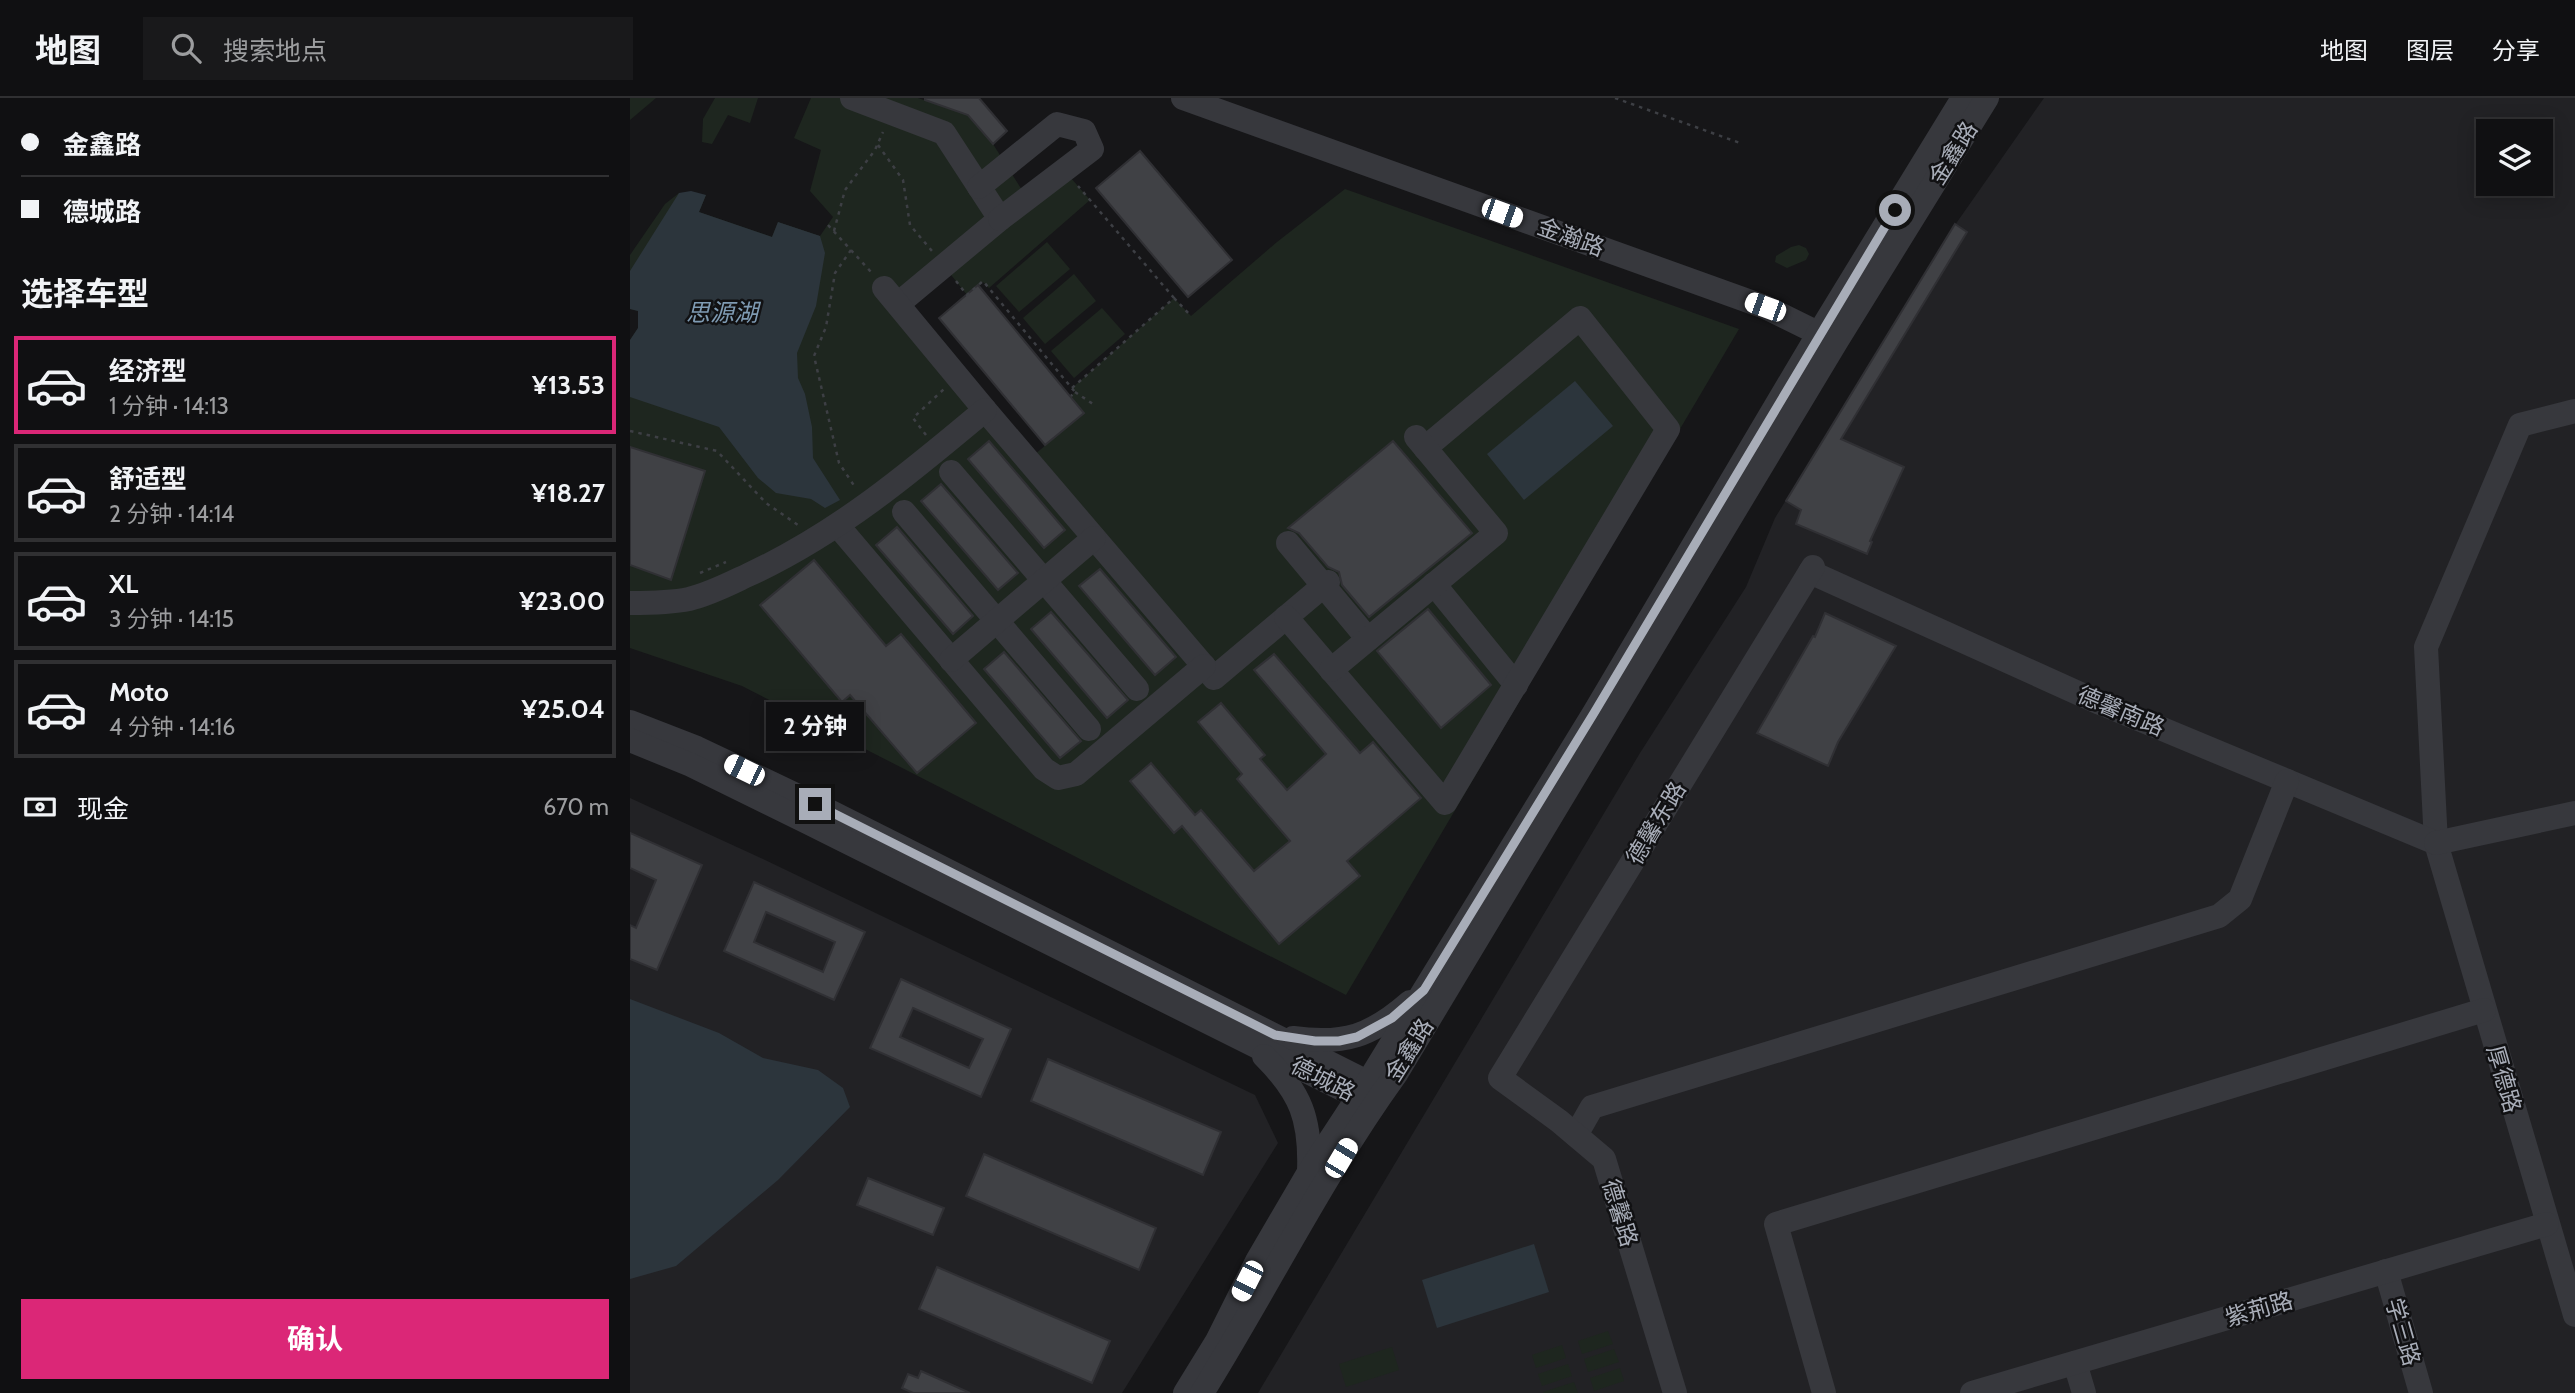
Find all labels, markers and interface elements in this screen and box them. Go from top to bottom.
search box [143,17,633,80]
icon: search [167,29,205,67]
text: 地图 [35,30,101,70]
text: 搜索地点 [223,35,327,67]
text: 地图 [2320,36,2368,65]
text: 图层 [2406,36,2454,65]
text: 分享 [2492,36,2540,65]
street label: 金鑫路 [1923,116,1983,190]
map controls [2476,119,2553,196]
button: layers [2476,119,2553,196]
text: 金鑫路 [63,129,141,161]
route start [1879,194,1911,226]
text: 德城路 [63,196,141,228]
car [1479,196,1526,230]
street label: 金瀚路 [1534,212,1608,262]
text: 选择车型 [21,274,149,313]
car [1742,290,1789,324]
water label: 思源湖 [686,298,762,327]
icon: car [25,354,88,417]
text: 经济型 [109,355,187,387]
text: ¥13.53 [532,369,605,401]
text: 1 分钟 · 14:13 [109,392,229,420]
icon: car [25,462,88,525]
text: 舒适型 [109,463,187,495]
text: ¥18.27 [531,477,605,509]
text: 2 分钟 · 14:14 [109,500,234,528]
text: XL [109,568,138,600]
icon: car [25,570,88,633]
text: ¥23.00 [519,585,605,617]
text: 3 分钟 · 14:15 [109,605,234,633]
text: Moto [109,676,169,708]
icon: car [25,678,88,741]
street label: 德馨南路 [2073,680,2169,742]
text: ¥25.04 [522,693,605,725]
callout: 2 分钟 [766,702,864,752]
text: 2 分钟 [783,712,847,740]
text: 4 分钟 · 14:16 [109,713,235,741]
car [721,751,768,789]
street label: 德馨东路 [1620,776,1692,870]
icon: cash [21,788,59,826]
route end [799,788,831,820]
text: 现金 [77,793,129,825]
text: 670 m [543,793,609,821]
street label: 金鑫路 [1379,1013,1439,1087]
street label: 厚德路 [2481,1042,2527,1116]
street label: 德城路 [1286,1051,1360,1107]
car [1322,1135,1361,1181]
street label: 德馨路 [1597,1176,1643,1250]
car [1229,1258,1266,1304]
street label: 紫荊路 [2222,1286,2296,1332]
street label: 学三路 [2380,1295,2426,1369]
button: 确认 [21,1299,609,1379]

